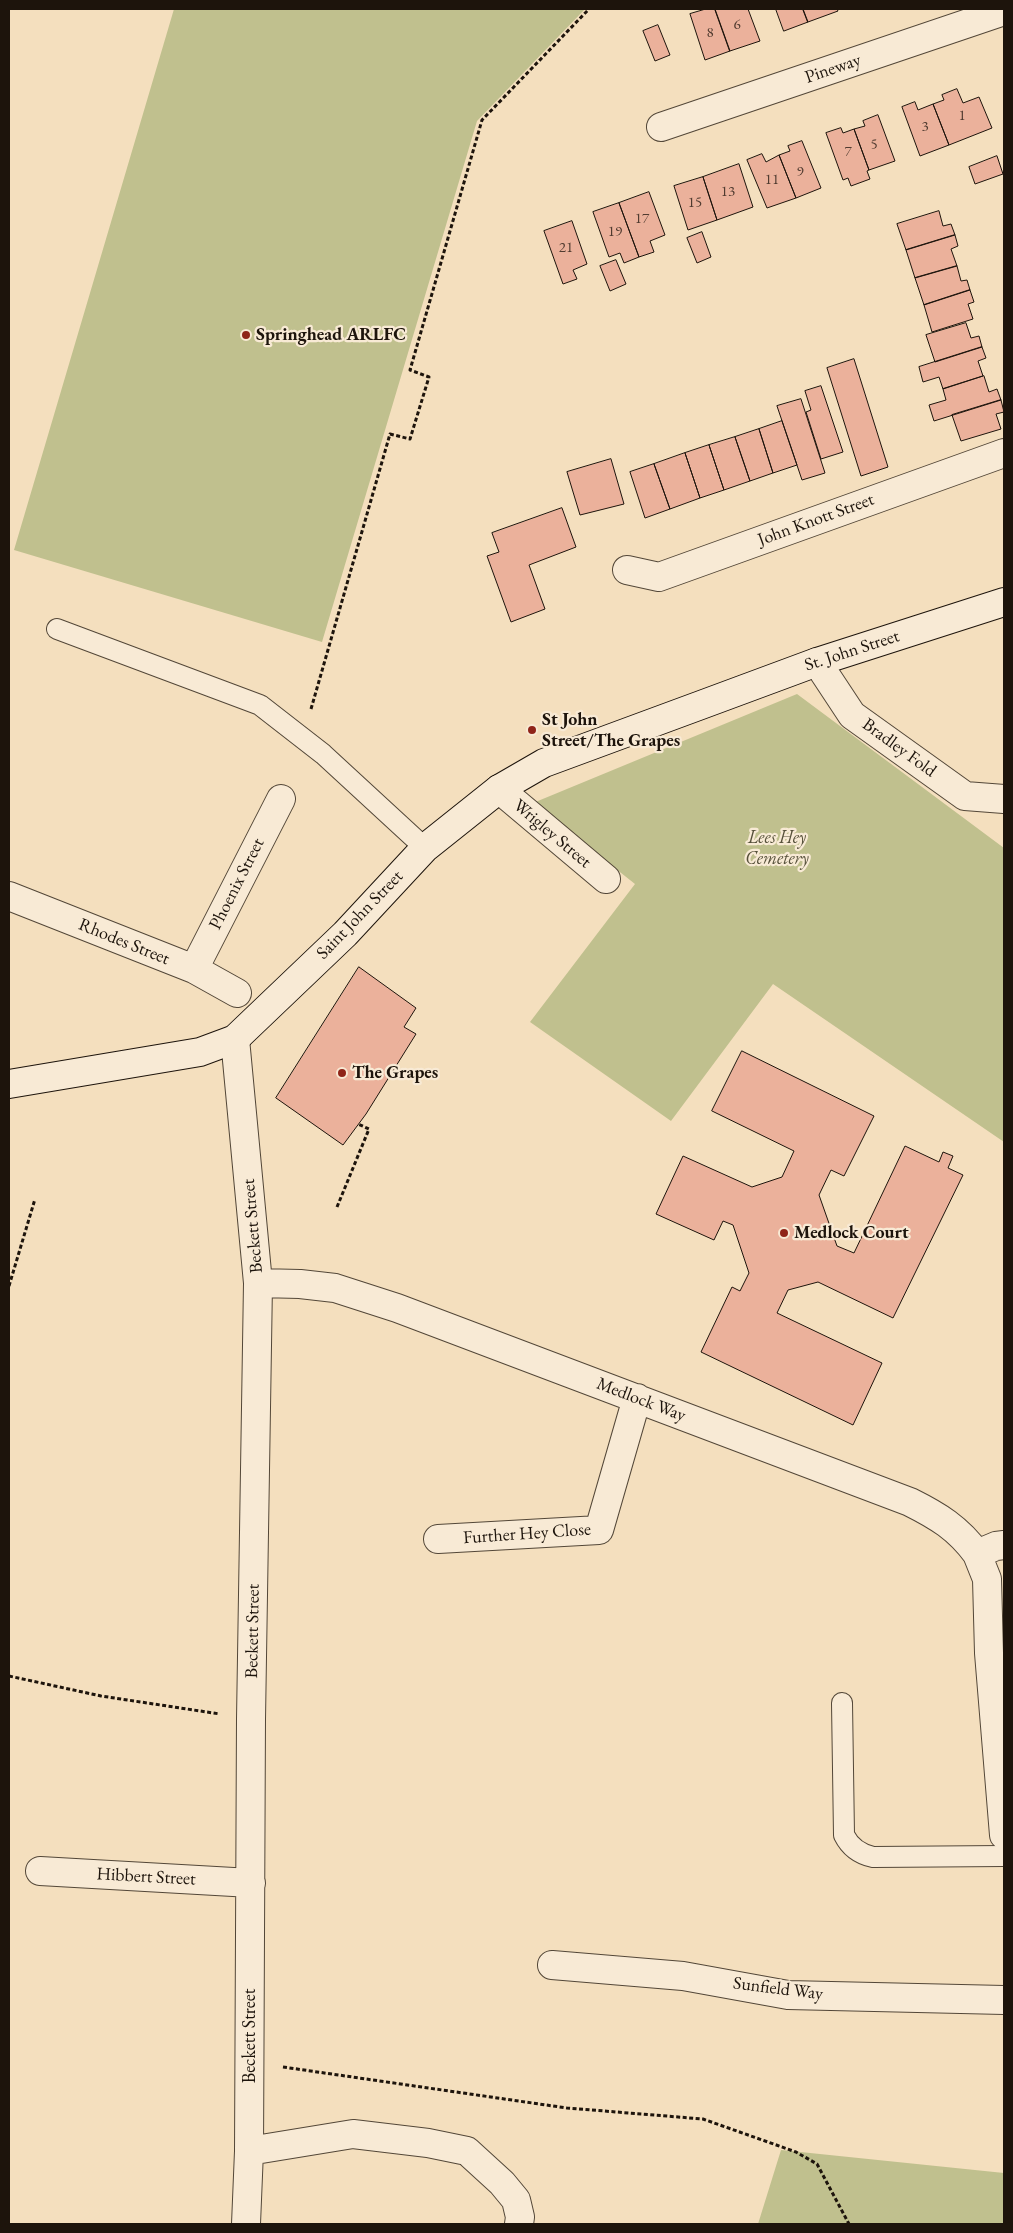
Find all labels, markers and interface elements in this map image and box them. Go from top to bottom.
house number: 6 [733,16,741,34]
house number: 8 [706,24,714,42]
street label: Pineway [802,49,864,89]
house number: 1 [958,107,966,125]
house number: 3 [921,118,929,136]
house number: 5 [870,136,878,154]
house number: 7 [844,143,852,161]
house number: 9 [796,163,804,181]
house number: 11 [765,171,779,189]
house number: 13 [721,183,735,201]
house number: 15 [688,194,702,212]
house number: 17 [635,210,649,228]
house number: 19 [608,223,622,241]
house number: 21 [559,239,573,257]
place label: Springhead ARLFC [256,324,406,346]
marker: Springhead ARLFC [240,329,252,341]
street label: John Knott Street [755,489,877,551]
street label: St. John Street [802,626,902,676]
place label: St John Street/The Grapes [542,709,680,752]
street label: Bradley Fold [858,714,940,782]
marker: St John Street/The Grapes [526,724,538,736]
street label: Wrigley Street [508,795,596,873]
park label: Lees Hey Cemetery [745,827,809,870]
street label: Phoenix Street [205,835,269,933]
street label: Saint John Street [312,866,408,964]
street label: Rhodes Street [75,914,173,970]
place label: The Grapes [352,1062,438,1084]
marker: The Grapes [336,1067,348,1079]
street label: Beckett Street [238,1178,268,1274]
place label: Medlock Court [794,1222,909,1244]
marker: Medlock Court [778,1227,790,1239]
street label: Medlock Way [593,1373,689,1427]
street label: Further Hey Close [462,1519,592,1549]
street label: Beckett Street [241,1583,265,1679]
street label: Hibbert Street [96,1864,196,1890]
street label: Sunfield Way [732,1973,824,2005]
street label: Beckett Street [239,1989,261,2083]

